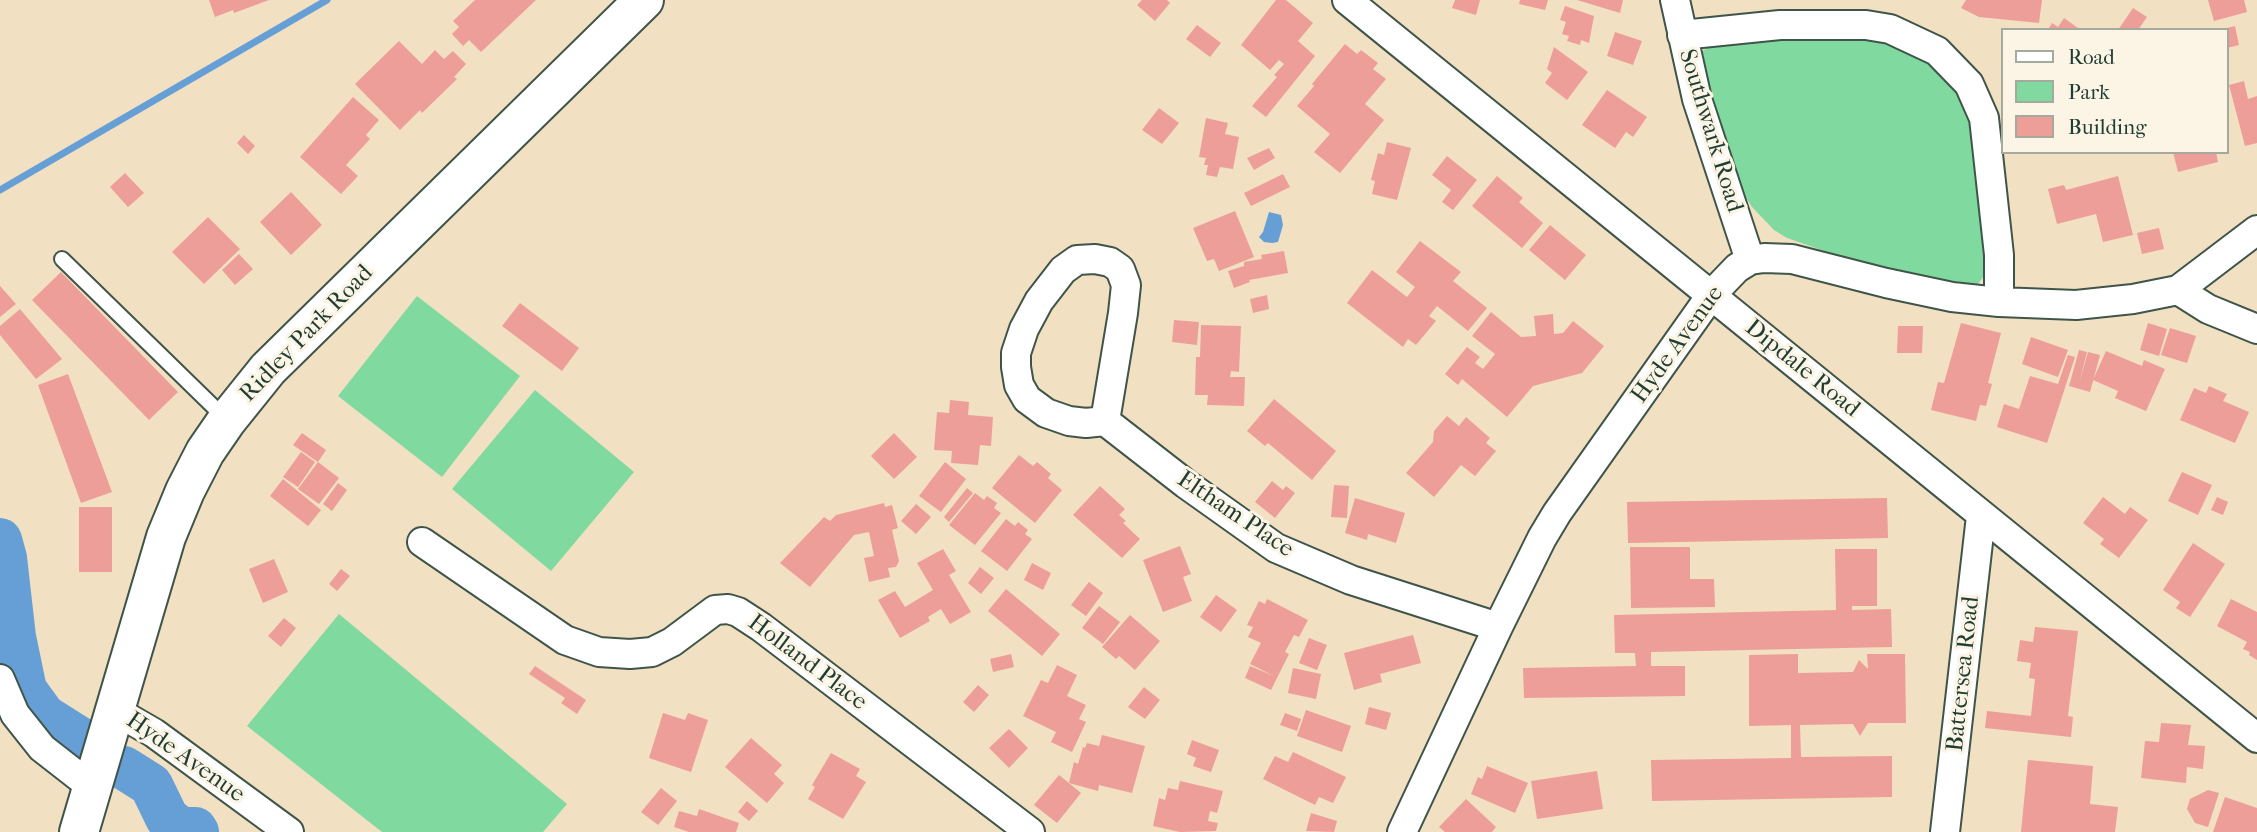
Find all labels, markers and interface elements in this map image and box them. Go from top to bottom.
legend [2002,28,2229,154]
text: Road [2068,45,2115,69]
street label: Southwark Road [1672,46,1748,216]
text: Park [2068,80,2110,104]
text: Building [2068,115,2146,139]
street label: Ridley Park Road [234,259,380,409]
street label: Hyde Avenue [1626,281,1730,409]
street label: Dipdale Road [1739,314,1865,424]
street label: Eltham Place [1171,466,1299,564]
street label: Battersea Road [1942,595,1986,753]
street label: Holland Place [742,609,872,717]
street label: Hyde Avenue [120,707,250,809]

